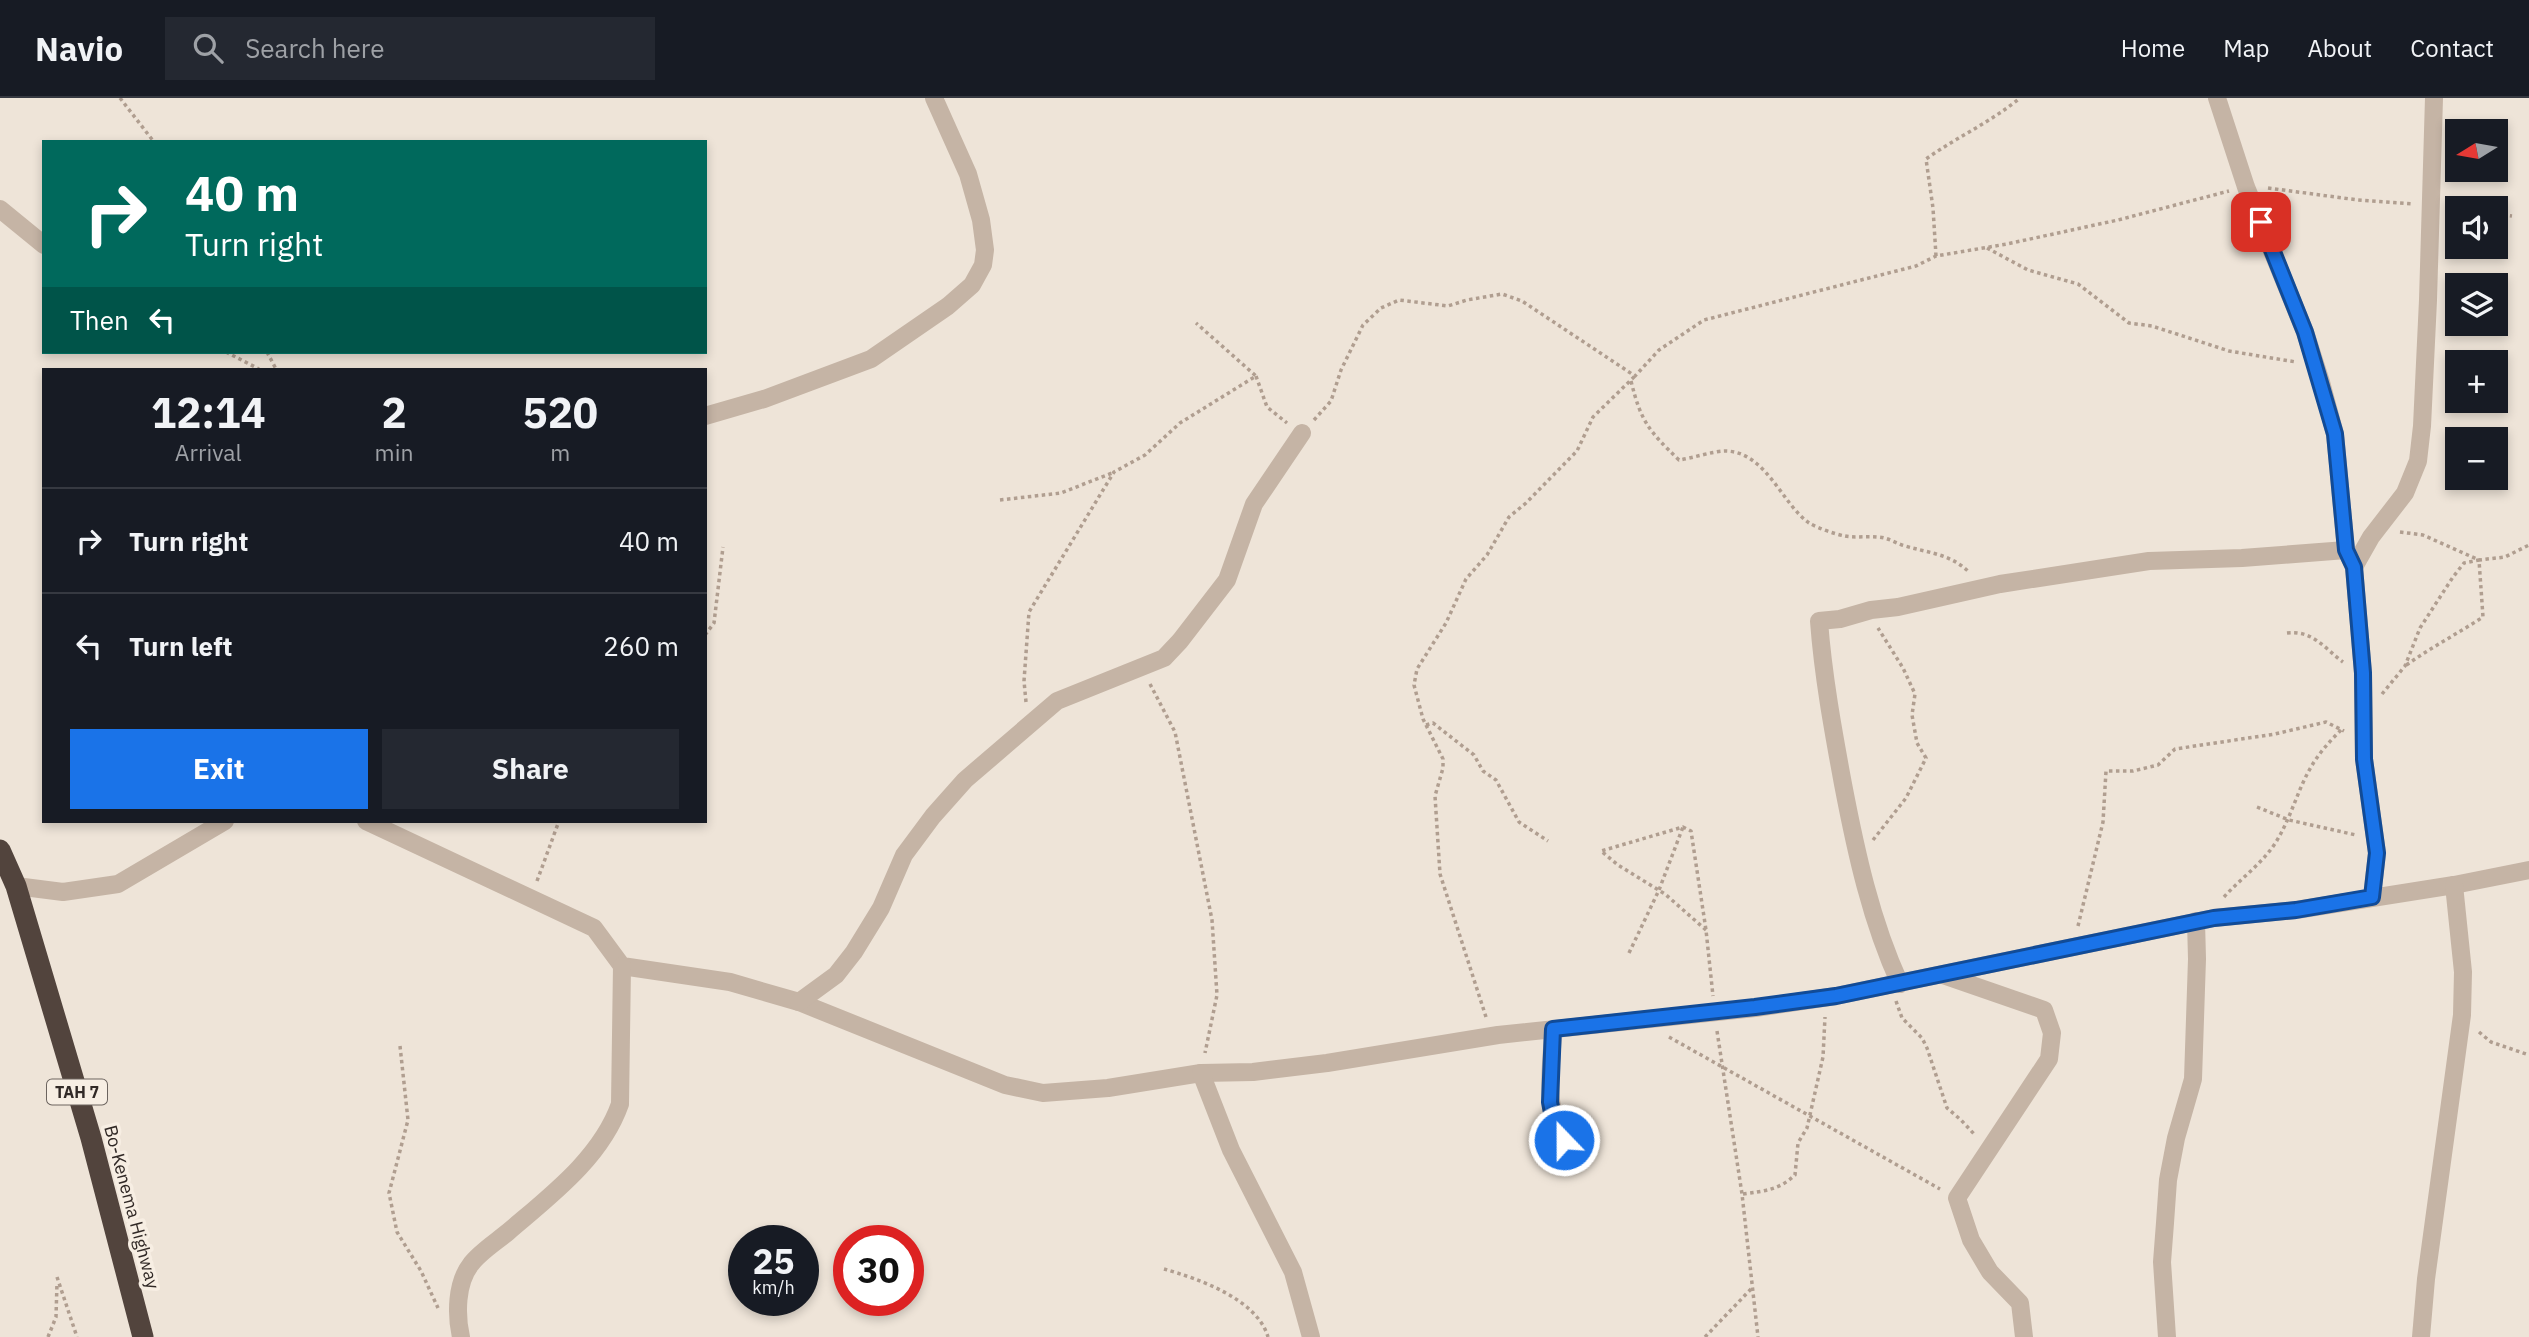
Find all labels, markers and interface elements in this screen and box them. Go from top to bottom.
search box [165,17,655,80]
text: Navio [35,27,123,70]
icon: search [189,29,227,67]
text: Search here [245,31,385,65]
text: Home [2121,32,2185,64]
text: Map [2223,32,2269,64]
text: About [2307,32,2372,64]
text: Contact [2410,32,2494,64]
north arrow [2445,119,2508,182]
map controls [2445,119,2508,490]
text: 40 m [185,161,299,224]
icon: right [70,168,161,259]
pin [2231,192,2291,252]
button: sound [2445,196,2508,259]
icon: arrive [2242,203,2280,241]
text: Turn right [185,223,323,265]
button: layers [2445,273,2508,336]
icon: left [143,301,181,339]
text: Then [70,303,129,337]
button: + [2445,350,2508,413]
text: 12:14 [151,385,266,440]
text: 2 [381,385,407,440]
text: 520 [522,385,598,440]
button: − [2445,427,2508,490]
text: Arrival [175,437,242,467]
text: min [375,437,413,467]
text: m [550,437,570,467]
icon: right [70,522,108,560]
text: Turn right [129,524,248,558]
text: 40 m [619,524,679,558]
icon: left [70,627,108,665]
text: Turn left [129,629,232,663]
text: 260 m [603,629,679,663]
button: Exit [70,729,368,809]
button: Share [382,729,679,809]
road number: TAH 7 [47,1080,107,1104]
position arrow [1527,1103,1601,1177]
street label: Bo-Kenema Highway [99,1123,165,1291]
speed limit sign: 30 [833,1225,924,1316]
text: 25 [752,1238,795,1284]
text: km/h [752,1276,795,1299]

